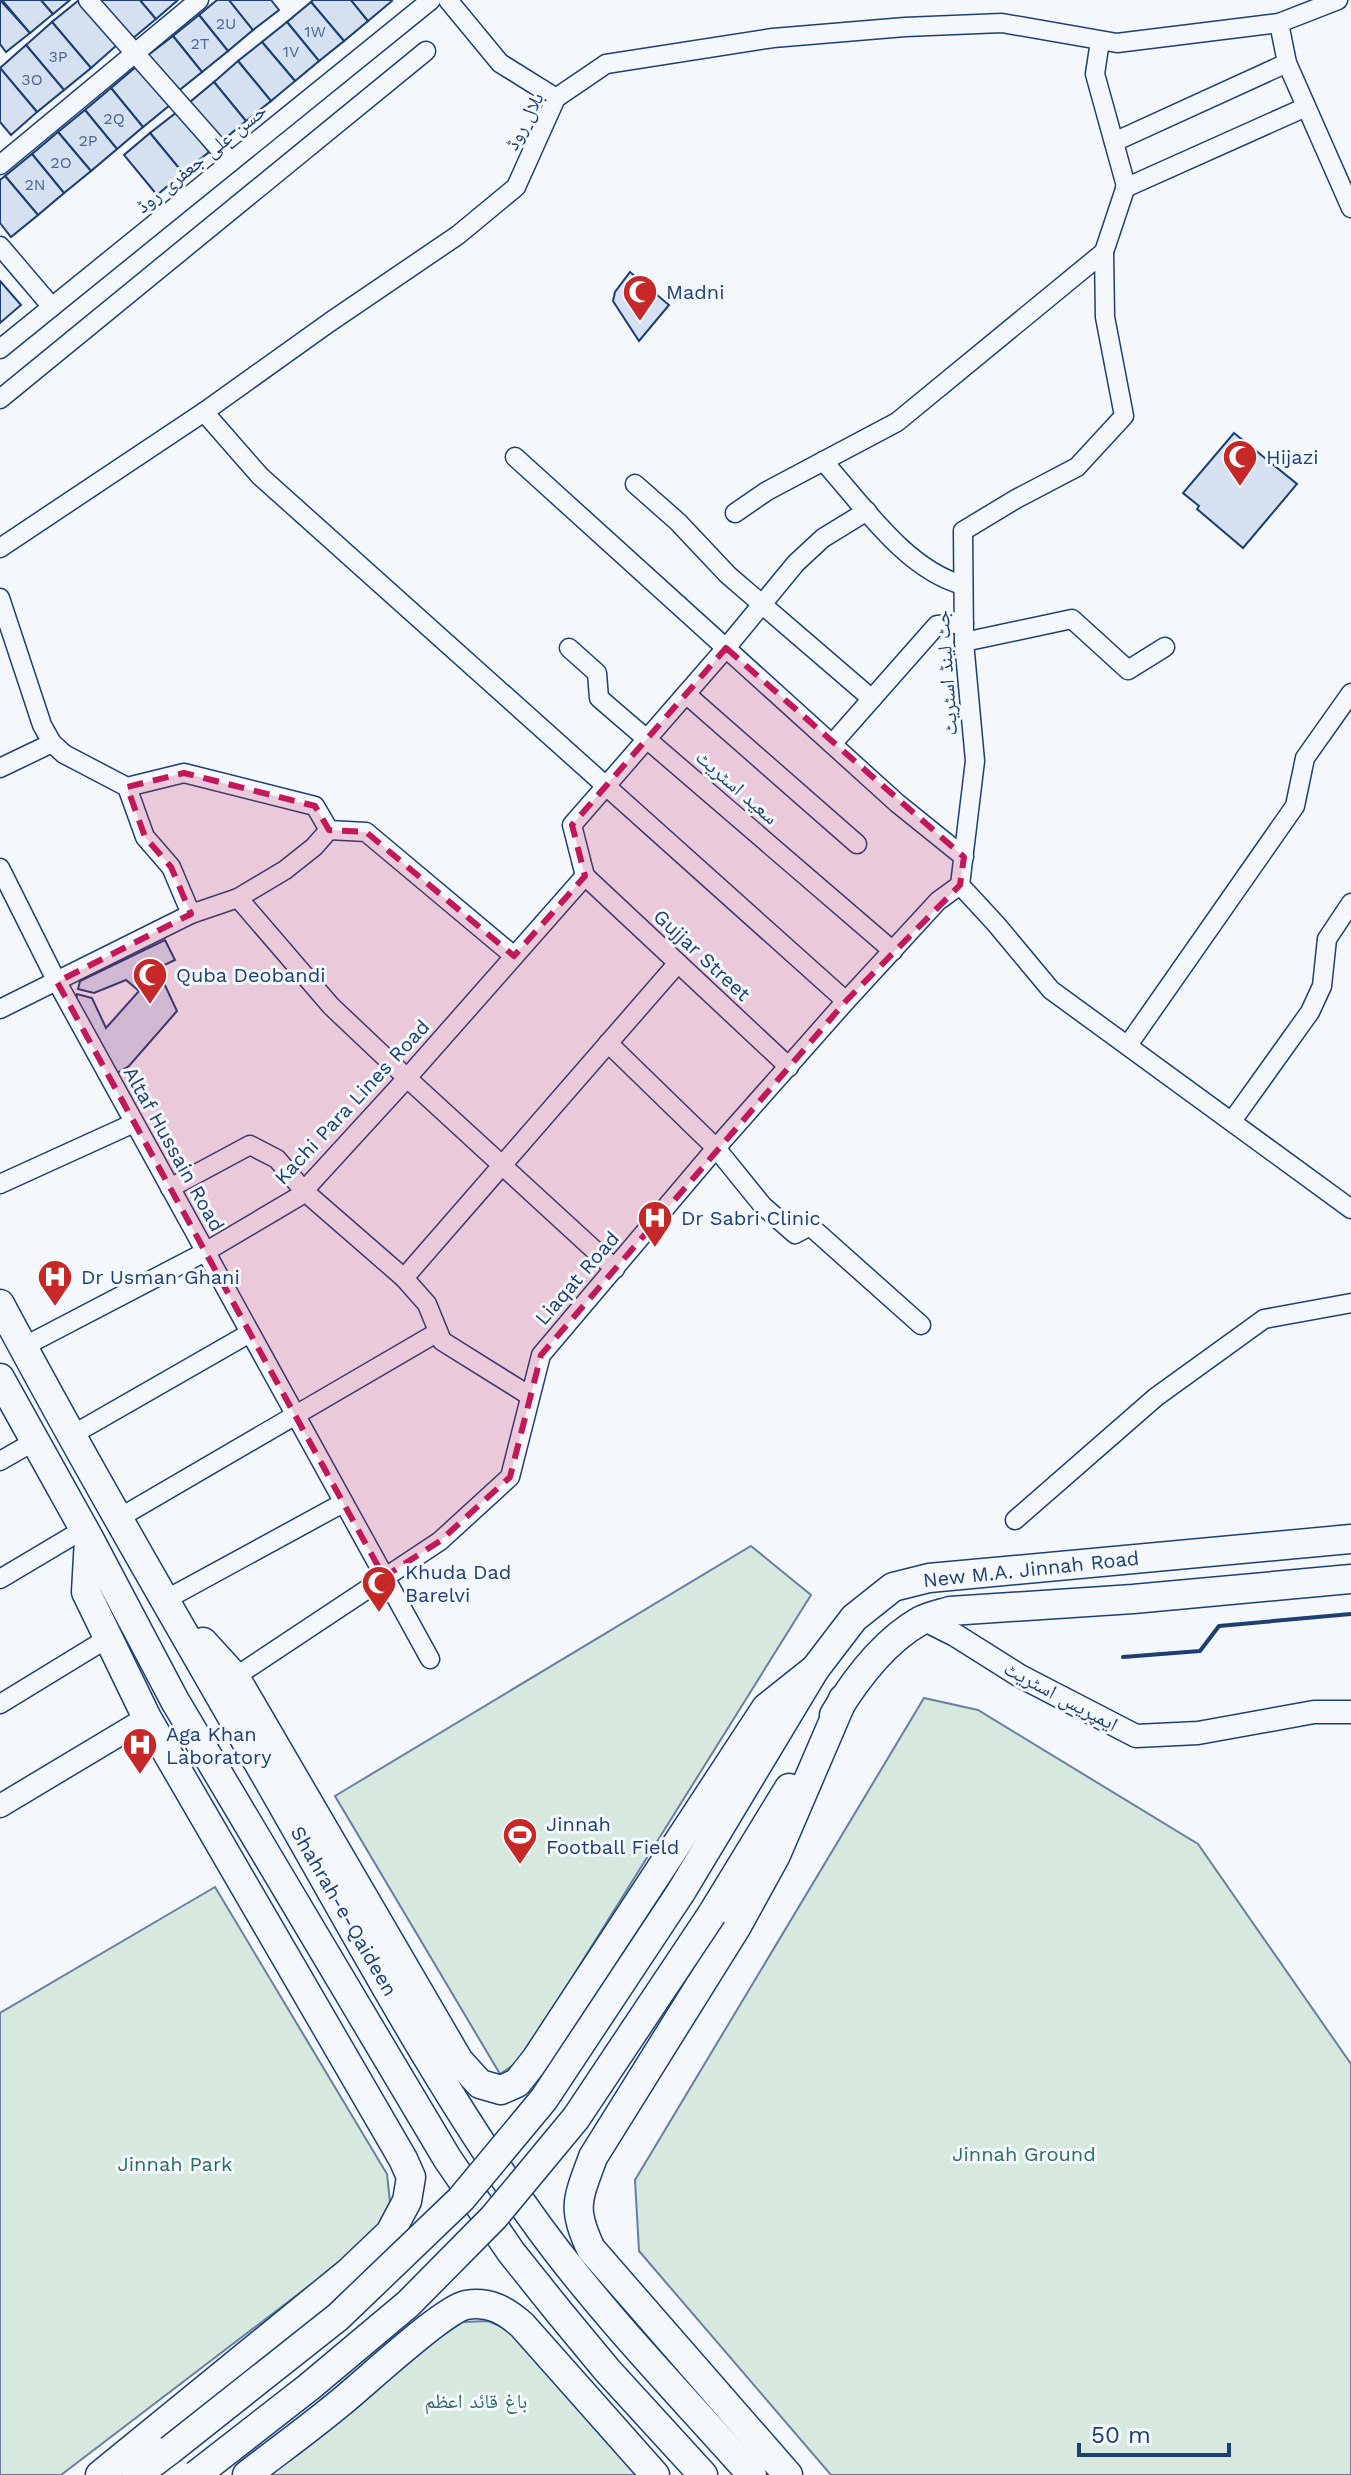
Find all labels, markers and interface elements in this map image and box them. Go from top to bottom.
house number: 2U [216,14,236,33]
house number: 1W [304,22,326,41]
house number: 2T [191,34,210,53]
house number: 1V [283,42,299,61]
house number: 3P [48,47,68,66]
house number: 3O [21,70,43,89]
street label: بلال روڈ [499,88,549,154]
street label: حسن علی جعفری روڈ [131,98,271,218]
house number: 2Q [103,109,125,128]
house number: 2P [78,131,98,150]
house number: 2O [50,153,72,172]
house number: 2N [24,175,46,194]
mosque icon: Madni [621,273,659,323]
place label: Madni [666,280,725,304]
mosque icon: Hijazi [1221,438,1259,488]
place label: Hijazi [1266,445,1319,469]
street label: جٹ لینڈ اسٹریٹ [930,609,962,737]
street label: سعید اسٹریٹ [691,745,783,829]
street label: Gujjar Street [649,904,756,1006]
mosque icon: Quba Deobandi [131,956,169,1006]
place label: Quba Deobandi [176,963,326,987]
street label: Kachi Para Lines Road [269,1015,435,1189]
street label: Altaf Hussain Road [119,1062,229,1236]
hospital icon: Dr Sabri Clinic [636,1199,674,1249]
place label: Dr Sabri Clinic [681,1206,821,1230]
street label: Liaqat Road [530,1226,624,1330]
hospital icon: Dr Usman Ghani [36,1258,74,1308]
place label: Dr Usman Ghani [81,1265,240,1289]
street label: New M.A. Jinnah Road [922,1546,1140,1592]
place label: Khuda Dad Barelvi [405,1560,511,1607]
mosque icon: Khuda Dad Barelvi [360,1564,398,1614]
street label: ایمپریس اسٹریٹ [1000,1656,1122,1736]
place label: Aga Khan Laboratory [166,1722,272,1769]
hospital icon: Aga Khan Laboratory [121,1726,159,1776]
place label: Jinnah Football Field [546,1812,679,1859]
sports icon: Jinnah Football Field [501,1816,539,1866]
street label: Shahrah-e-Qaideen [286,1822,402,2000]
park label: Jinnah Ground [952,2142,1096,2166]
park label: Jinnah Park [118,2152,232,2176]
park label: باغ قائد اعظم [425,2389,527,2415]
scale bar [1079,2407,1229,2457]
text: 50 m [1091,2421,1151,2449]

